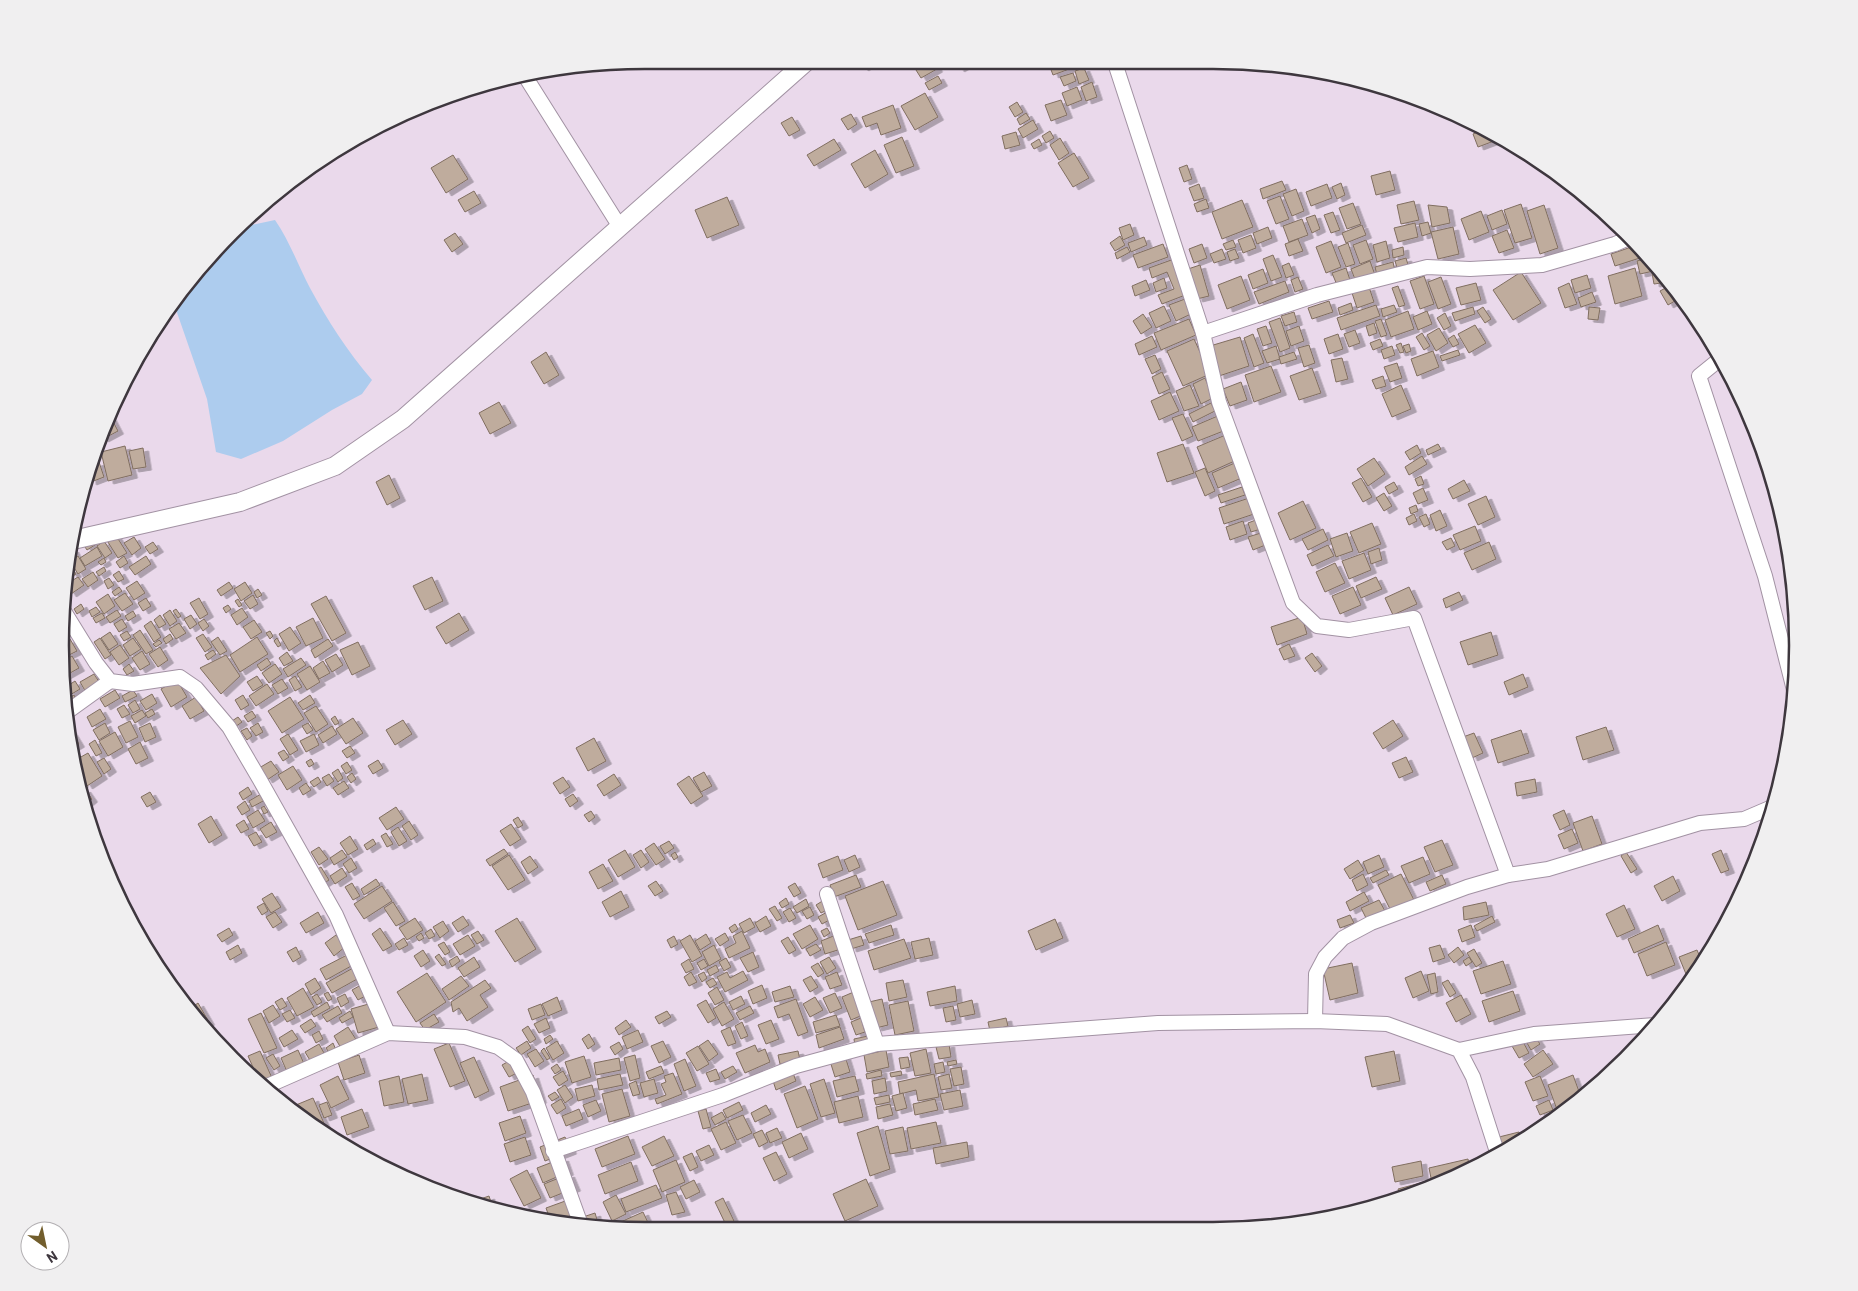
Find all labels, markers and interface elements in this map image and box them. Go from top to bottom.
north arrow [20,1221,70,1271]
text: N [44,1248,61,1267]

